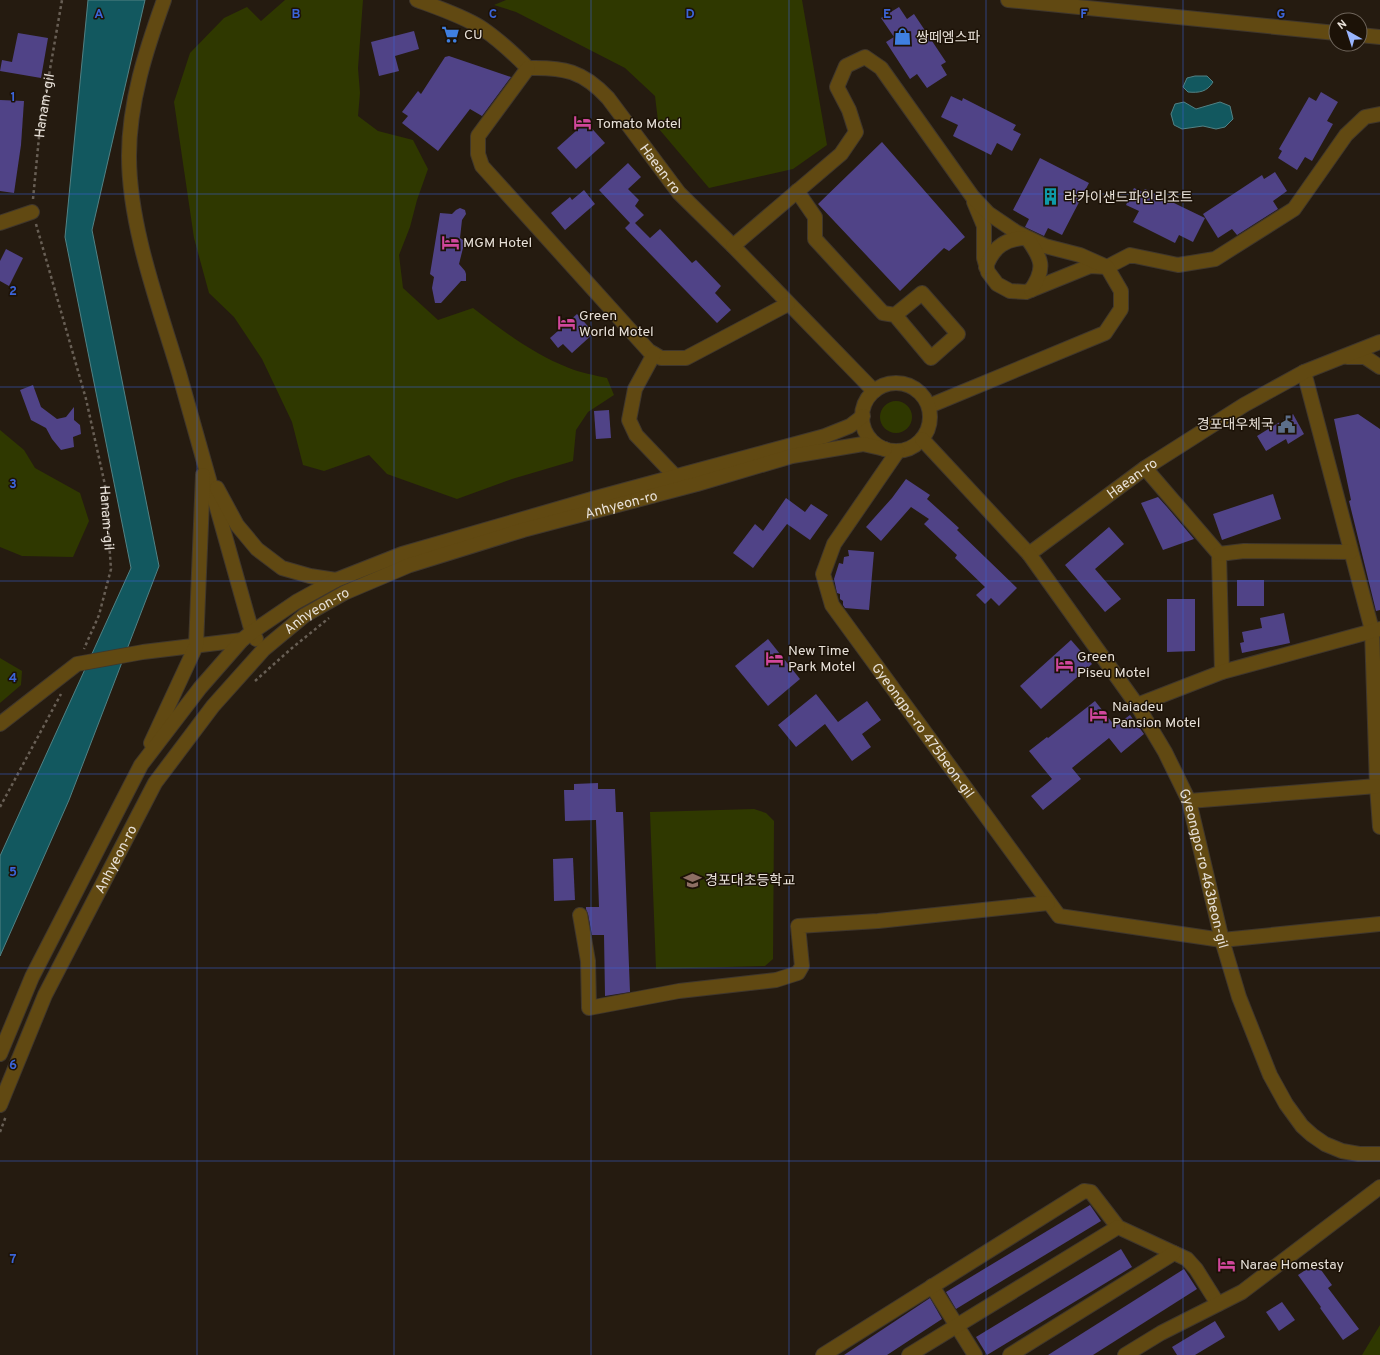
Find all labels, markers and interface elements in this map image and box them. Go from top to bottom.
text: A [94,7,104,23]
text: B [292,7,301,23]
text: C [489,7,497,23]
text: D [685,7,695,23]
text: E [883,7,891,23]
text: F [1080,7,1088,23]
text: G [1277,7,1286,23]
north arrow [1328,12,1368,52]
text: N [1335,17,1350,33]
supermarket icon: CU [441,24,461,44]
place label: CU [464,27,483,44]
shop icon: 쌍떼엠스파 [893,27,913,47]
place label: 쌍떼엠스파 [916,30,981,47]
street label: Hanam-gil [32,72,59,139]
text: 1 [10,90,16,106]
hotel icon: Tomato Motel [573,113,593,133]
place label: Tomato Motel [596,116,681,133]
street label: Haean-ro [635,141,684,198]
building icon: 라카이샌드파인리조트 [1041,187,1061,207]
place label: 라카이샌드파인리조트 [1064,190,1193,207]
hotel icon: MGM Hotel [440,232,460,252]
place label: MGM Hotel [463,235,532,252]
text: 2 [9,284,17,300]
place label: Green World Motel [579,308,654,341]
hotel icon: Green World Motel [556,313,576,333]
public building icon: 경포대우체국 [1277,414,1297,434]
place label: 경포대우체국 [1197,417,1274,434]
street label: Haean-ro [1104,455,1161,503]
text: 3 [9,477,17,493]
street label: Hanam-gil [95,485,117,551]
street label: Anhyeon-ro [583,488,660,523]
street label: Anhyeon-ro [281,585,352,639]
place label: New Time Park Motel [788,643,856,676]
hotel icon: New Time Park Motel [765,648,785,668]
place label: Green Piseu Motel [1077,649,1150,682]
hotel icon: Green Piseu Motel [1054,654,1074,674]
street label: Gyeongpo-ro 475beon-gil [867,660,977,802]
text: 4 [9,671,17,687]
place label: Naiadeu Pansion Motel [1112,699,1200,732]
hotel icon: Naiadeu Pansion Motel [1089,704,1109,724]
street label: Gyeongpo-ro 463beon-gil [1174,786,1231,951]
street label: Anhyeon-ro [92,823,142,897]
text: 5 [9,865,17,881]
school or university icon: 경포대초등학교 [682,870,702,890]
place label: 경포대초등학교 [705,872,795,890]
text: 6 [9,1058,17,1074]
text: 7 [10,1252,17,1268]
hotel icon: Narae Homestay [1217,1254,1237,1274]
place label: Narae Homestay [1240,1257,1344,1274]

